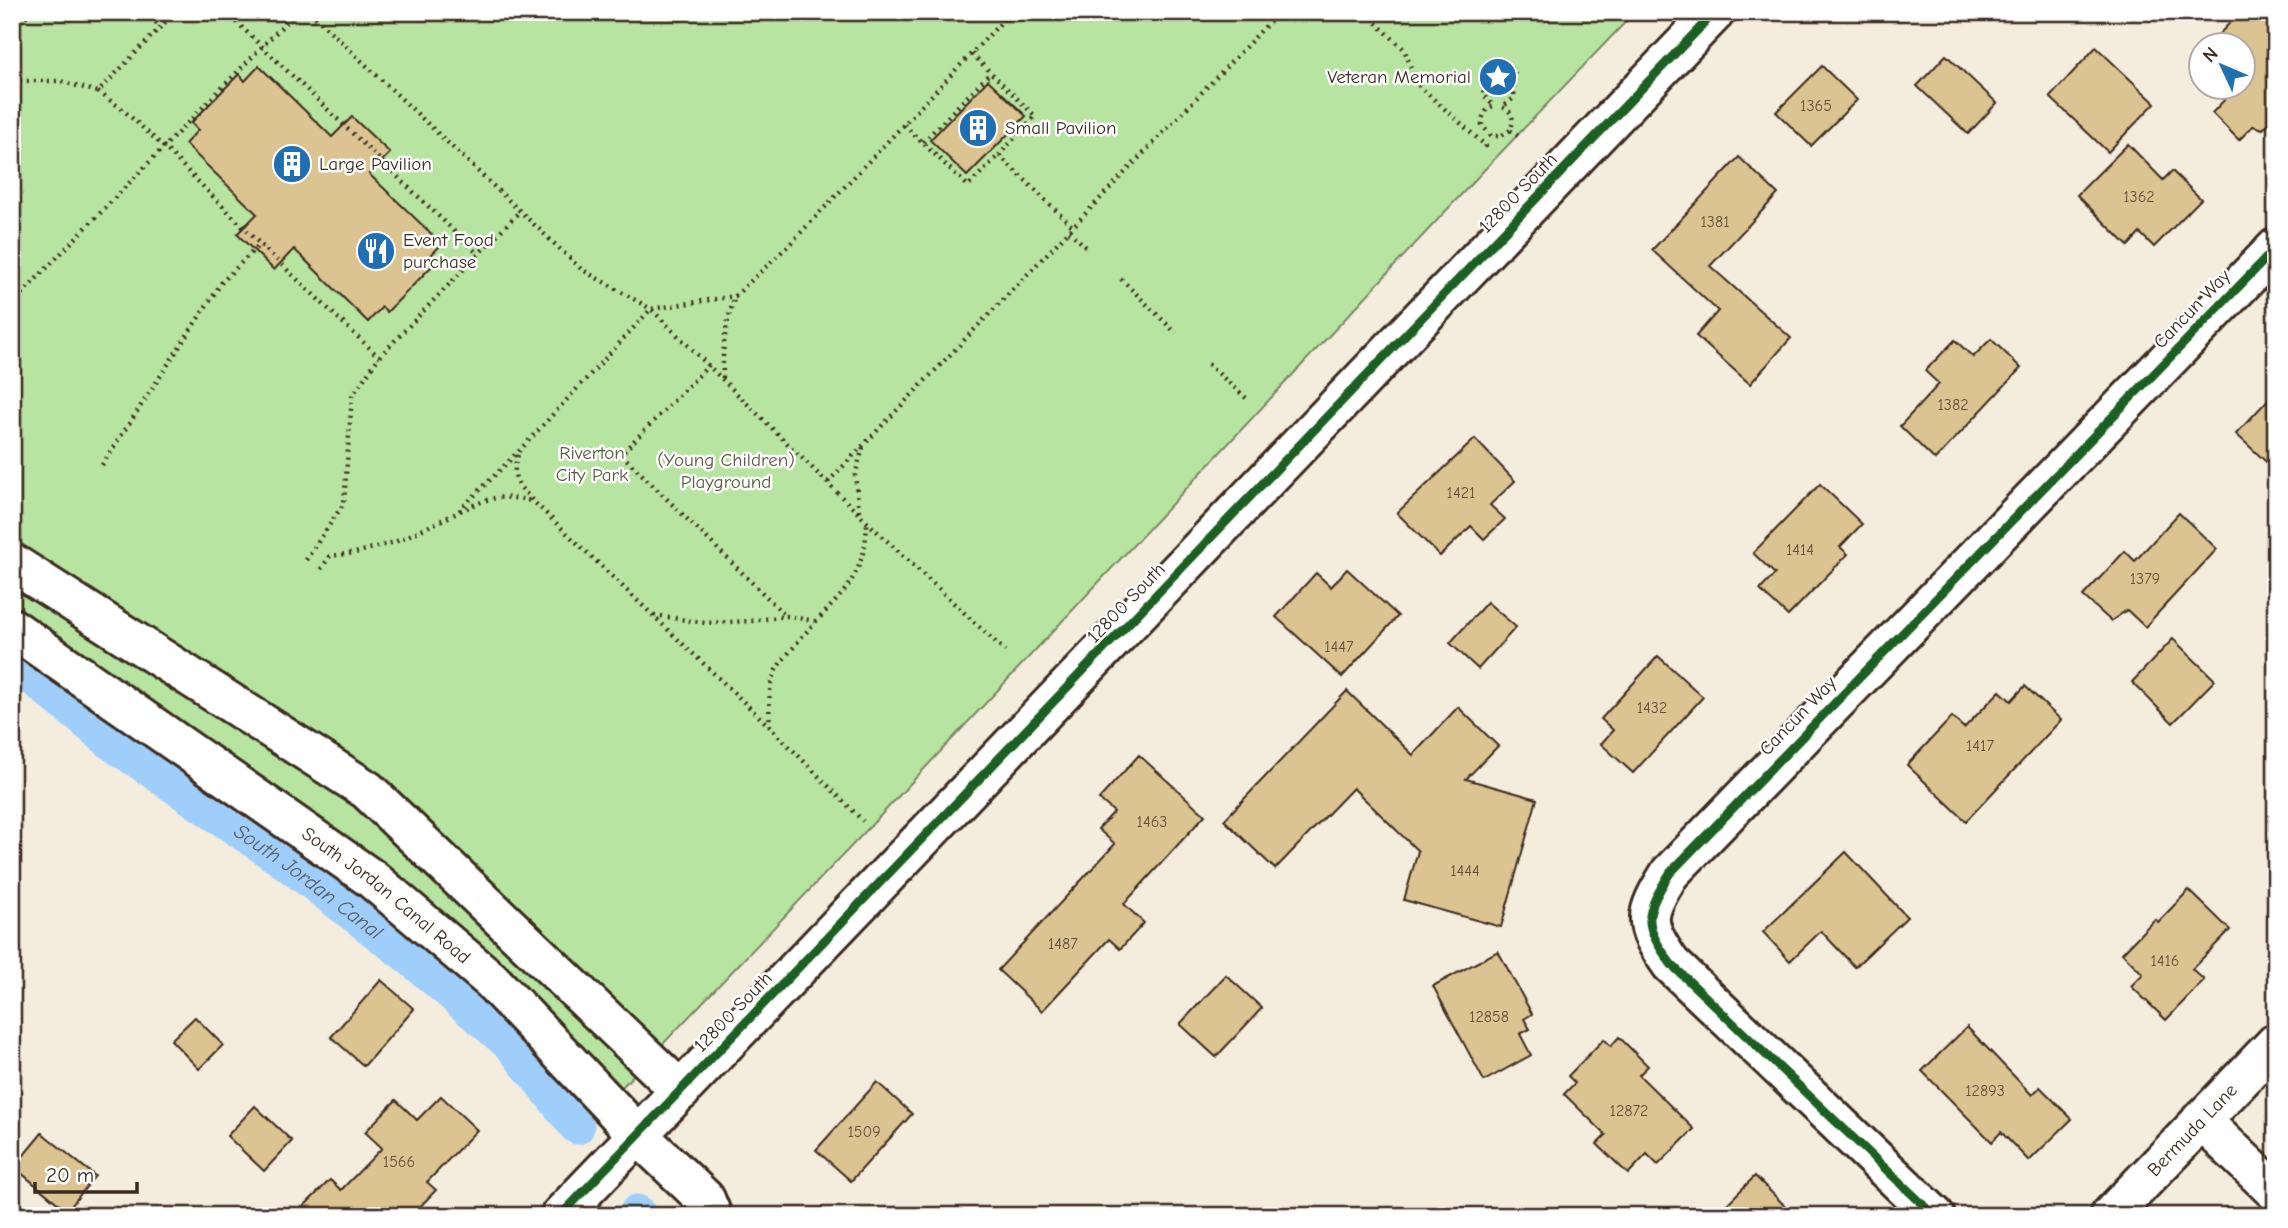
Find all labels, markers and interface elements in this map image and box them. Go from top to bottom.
north arrow [2186,32,2256,102]
text: N [2198,43,2223,67]
place icon: Veteran Memorial [1477,56,1519,98]
place label: Veteran Memorial [1327,66,1471,88]
house number: 1365 [1800,97,1832,115]
building icon: Small Pavilion [957,107,999,149]
place label: Small Pavilion [1005,117,1117,139]
building icon: Large Pavilion [271,143,313,185]
street label: 12800 South [1474,148,1562,238]
place label: Large Pavilion [319,153,432,175]
house number: 1362 [2123,188,2155,206]
house number: 1381 [1700,213,1730,231]
place label: Event Food purchase [403,229,494,273]
restaurant icon: Event Food purchase [355,230,397,272]
street label: Cancun Way [2149,265,2235,353]
house number: 1382 [1937,396,1969,414]
park label: Riverton City Park [556,442,629,486]
park label: (Young Children) Playground [657,449,795,493]
house number: 1421 [1447,484,1475,502]
house number: 1414 [1786,541,1814,559]
street label: 12800 South [1082,558,1170,648]
house number: 1379 [2130,570,2160,588]
house number: 1447 [1324,638,1354,656]
street label: Cancun Way [1755,672,1841,760]
house number: 1432 [1637,699,1667,717]
house number: 1417 [1966,737,1994,755]
house number: 1463 [1137,813,1167,831]
water label: South Jordan Canal [230,819,388,944]
street label: South Jordan Canal Road [298,823,475,968]
house number: 1444 [1450,862,1480,880]
house number: 1487 [1048,935,1078,953]
house number: 1416 [2150,952,2180,970]
street label: 12800 South [689,967,777,1057]
house number: 12858 [1469,1008,1509,1026]
street label: Bermuda Lane [2143,1079,2242,1181]
house number: 12893 [1965,1082,2005,1100]
house number: 12872 [1610,1102,1648,1120]
house number: 1509 [847,1123,881,1141]
scale bar [35,1151,136,1195]
house number: 1566 [383,1153,415,1171]
text: 20 m [46,1163,94,1187]

